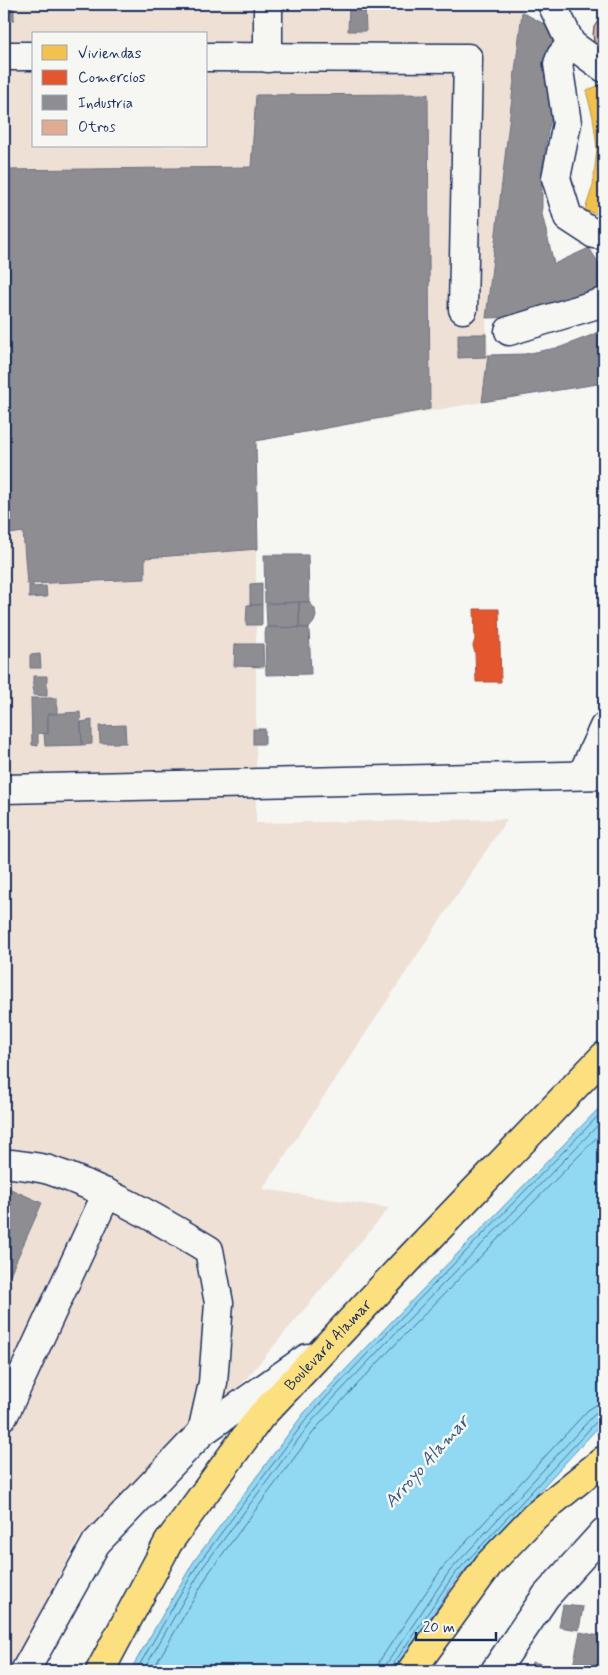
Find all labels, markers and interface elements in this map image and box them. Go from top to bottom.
legend [32,32,208,148]
text: Viviendas [78,44,142,64]
text: Comercios [78,68,146,88]
text: Industria [78,94,133,114]
text: Otros [78,118,116,138]
street label: Boulevard Alamar [280,1294,377,1395]
water label: Arroyo Alamar [379,1409,477,1513]
scale bar [416,1610,496,1642]
text: 20 m [423,1618,455,1638]

